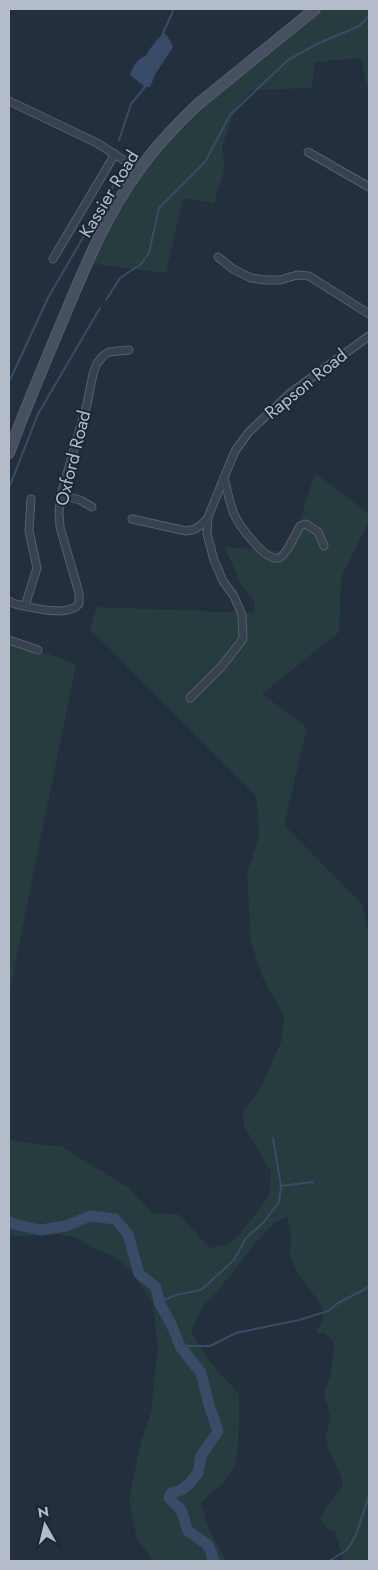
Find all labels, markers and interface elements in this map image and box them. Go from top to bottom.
street label: Kassier Road [73,145,145,243]
street label: Rapson Road [259,343,353,425]
street label: Oxford Road [49,408,97,508]
north arrow [20,1500,70,1550]
text: N [36,1501,50,1523]

